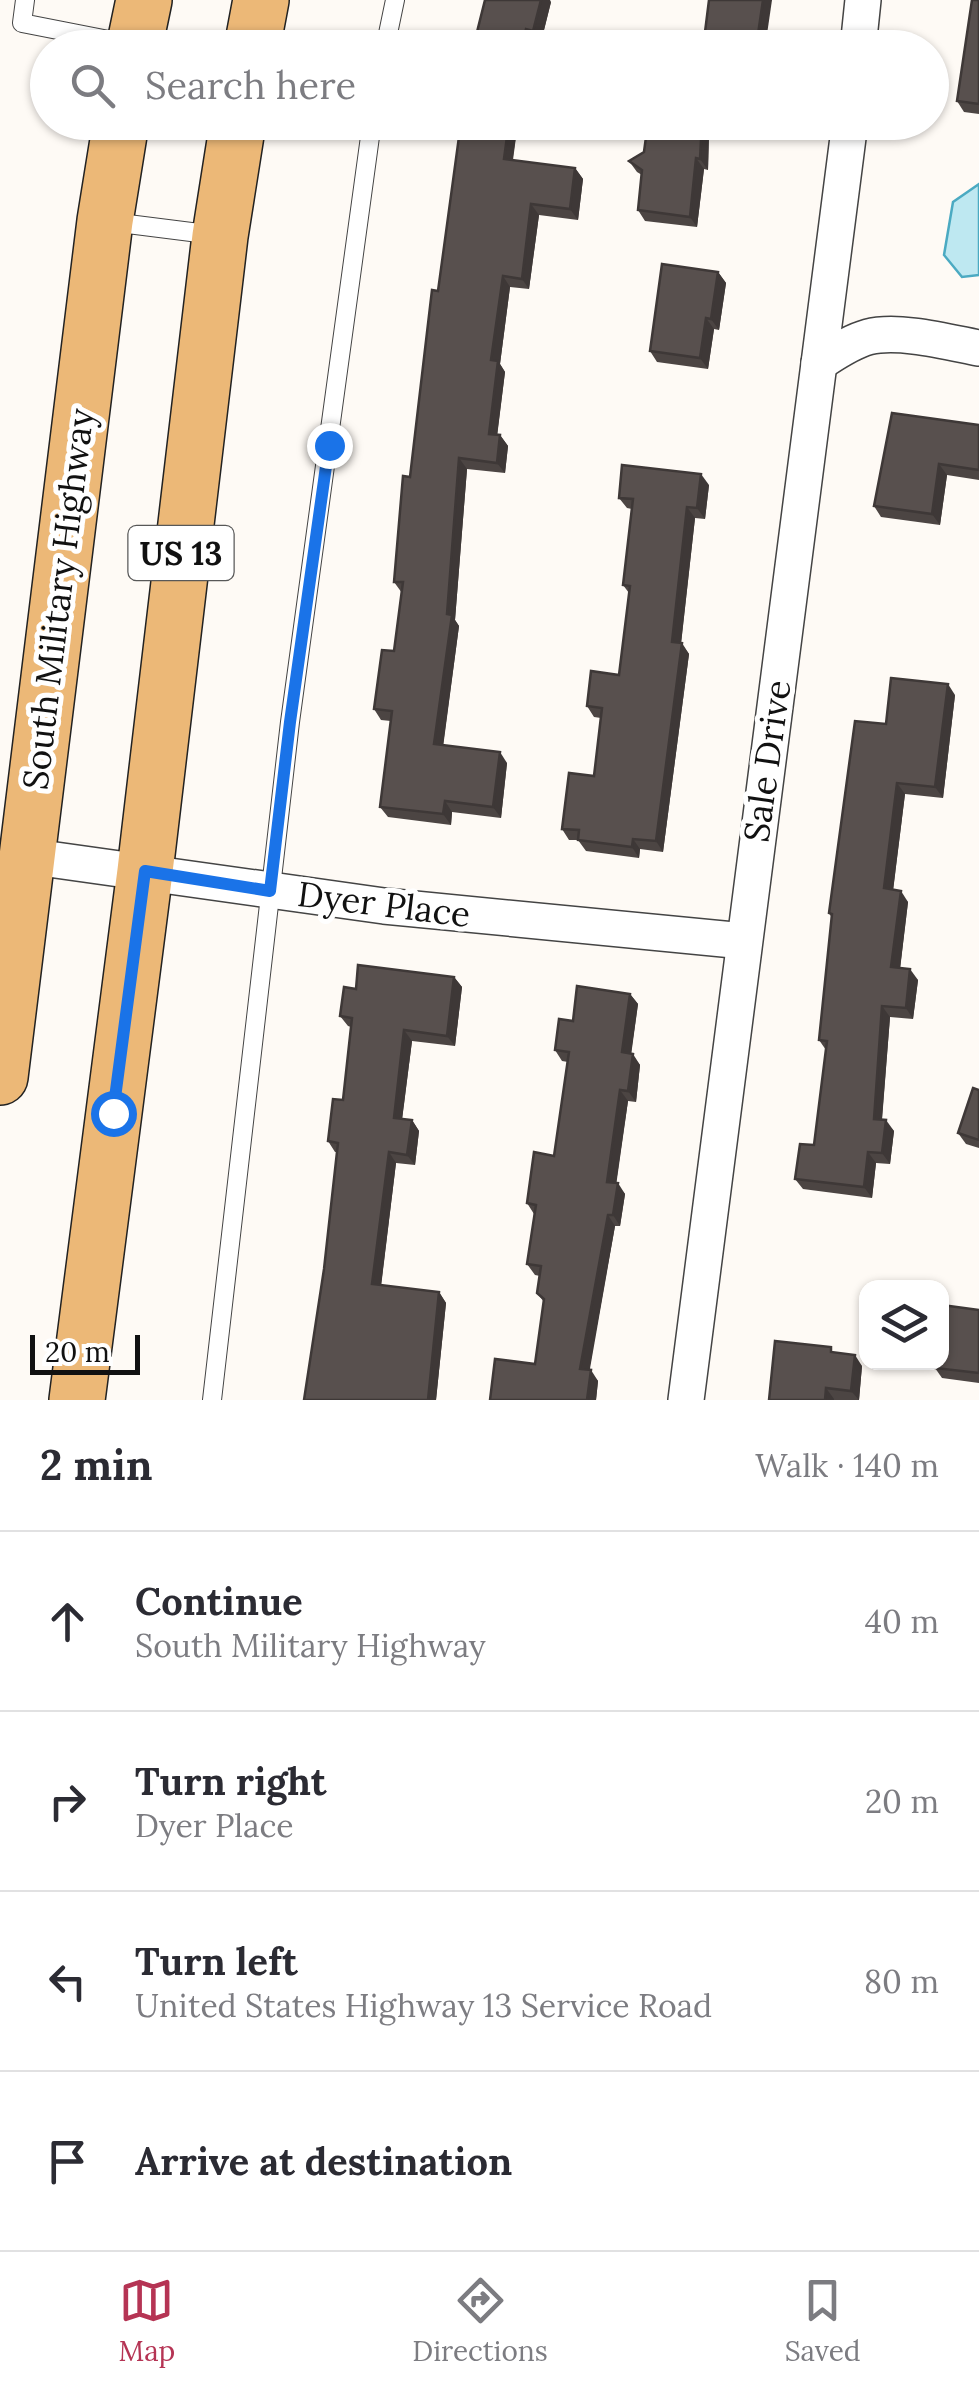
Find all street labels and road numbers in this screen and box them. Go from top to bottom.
street label: South Military Highway [12,405,104,792]
road number: US 13 [128,526,234,580]
street label: Sale Drive [733,677,801,845]
street label: Dyer Place [295,871,473,937]

